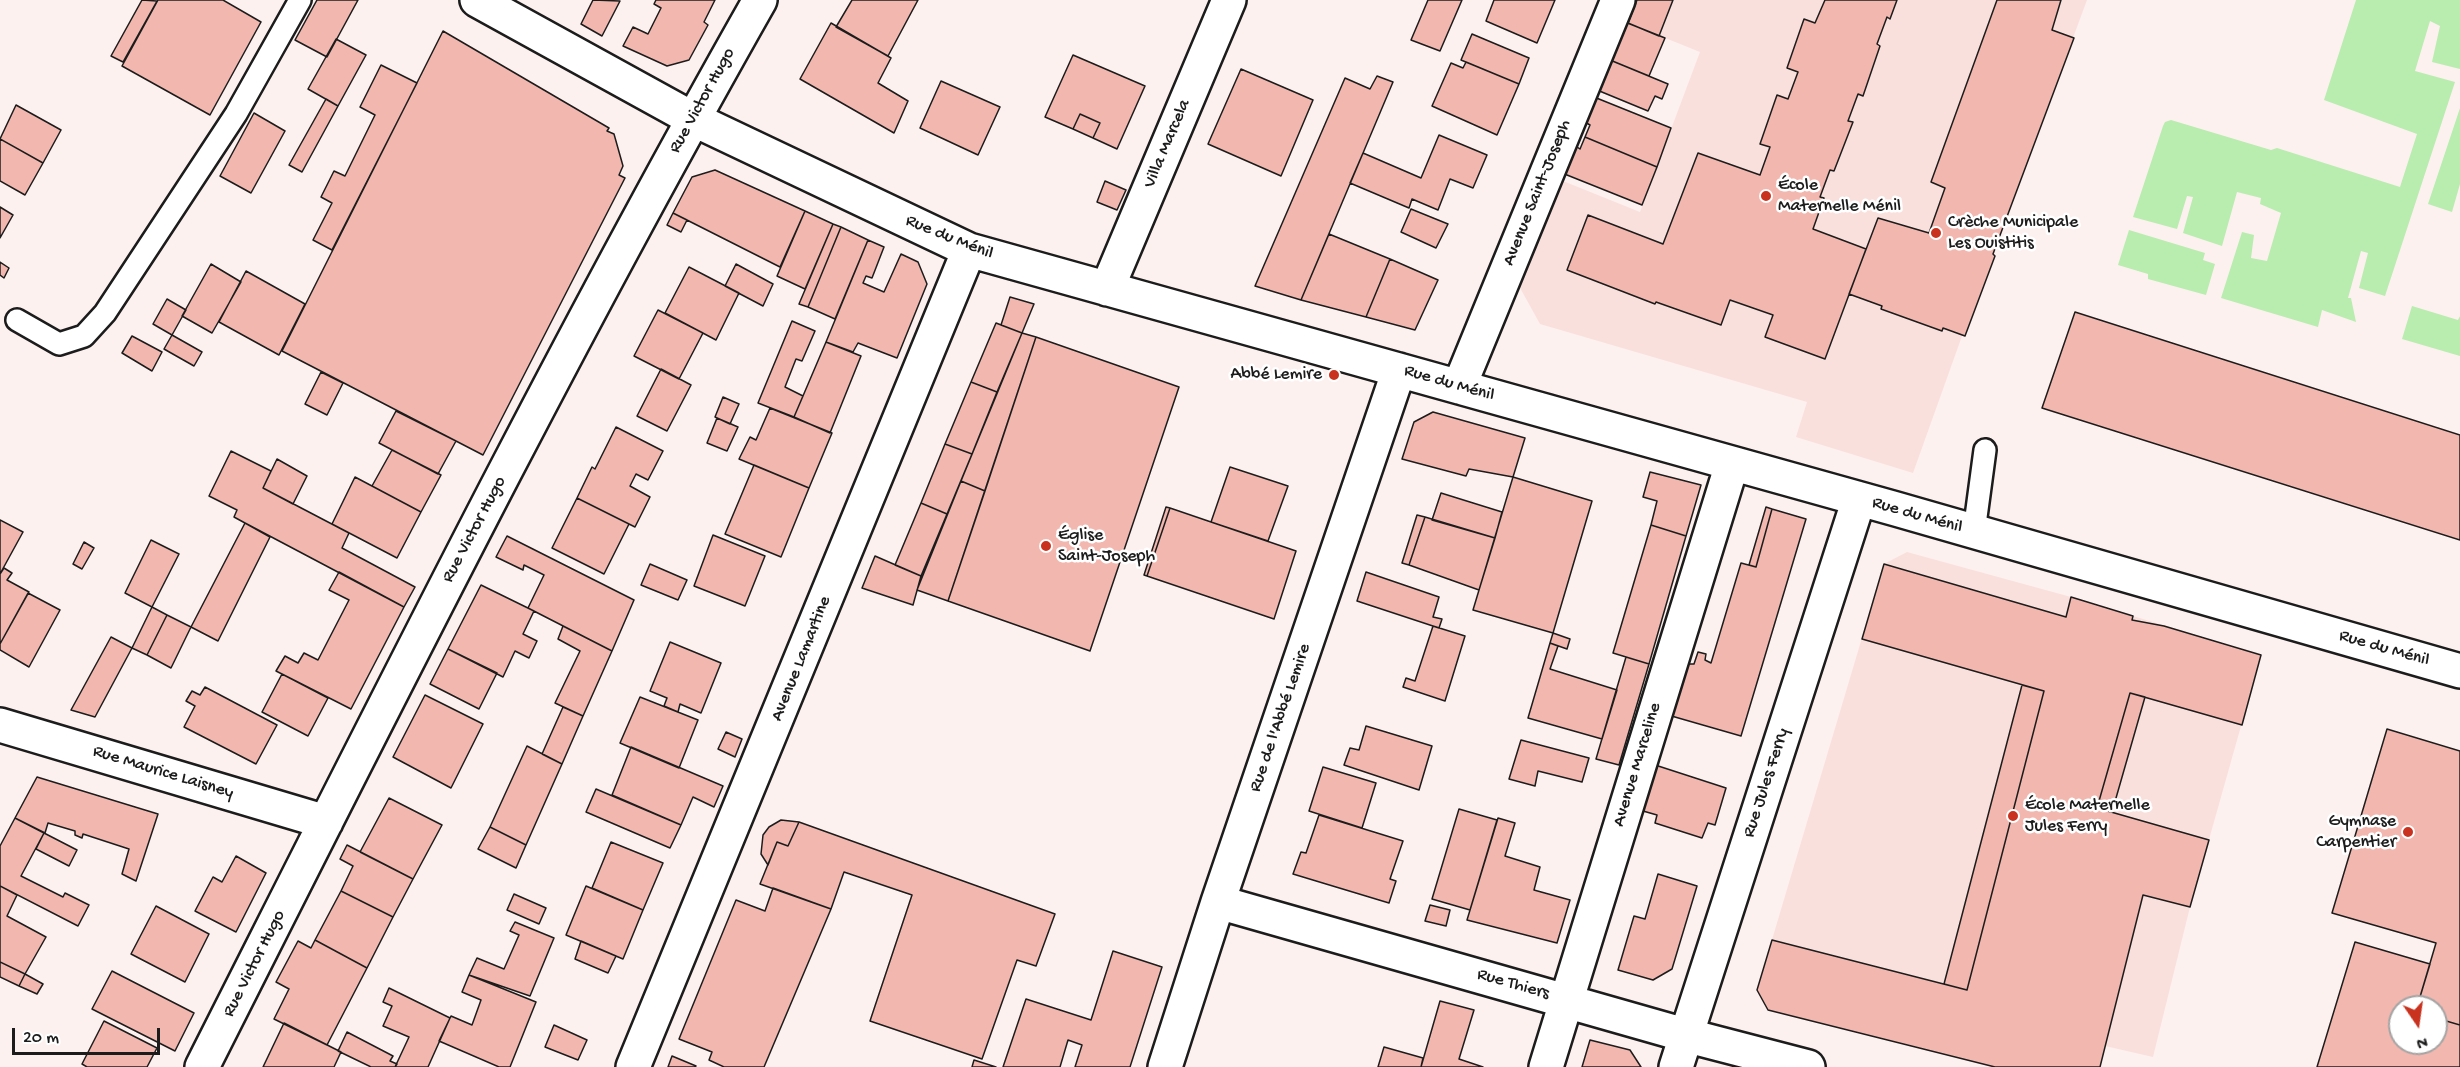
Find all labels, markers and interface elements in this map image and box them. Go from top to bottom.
street label: Rue Victor Hugo [665,45,741,157]
street label: Villa Marcela [1140,96,1196,192]
street label: Avenue Saint-Joseph [1499,117,1577,269]
place label: École Maternelle Ménil [1778,175,1901,218]
marker: École Maternelle Ménil [1759,189,1773,203]
street label: Rue du Ménil [902,211,996,265]
place label: Crèche Municipale Les Ouistitis [1948,212,2078,254]
marker: Crèche Municipale Les Ouistitis [1929,226,1943,240]
street label: Rue du Ménil [1401,361,1497,407]
place label: Abbé Lemire [1231,364,1322,386]
marker: Abbé Lemire [1327,368,1341,382]
street label: Rue Victor Hugo [438,473,512,587]
street label: Rue du Ménil [1869,493,1965,539]
place label: Église Saint-Joseph [1058,525,1155,568]
marker: Église Saint-Joseph [1039,539,1053,553]
street label: Avenue Lamartine [767,593,837,725]
street label: Rue du Ménil [2336,626,2432,672]
street label: Rue de l'Abbé Lemire [1245,641,1317,795]
street label: Avenue Marceline [1609,700,1667,830]
street label: Rue Jules Ferry [1739,726,1795,840]
street label: Rue Maurice Laisney [90,741,236,805]
place label: École Maternelle Jules Ferry [2025,795,2150,838]
marker: École Maternelle Jules Ferry [2006,809,2020,823]
place label: Gymnase Carpentier [2316,811,2396,854]
marker: Gymnase Carpentier [2401,825,2415,839]
street label: Rue Victor Hugo [219,907,291,1021]
street label: Rue Thiers [1474,964,1552,1006]
north arrow [2388,995,2448,1055]
scale bar [15,1016,164,1054]
text: 20 m [23,1028,59,1049]
text: N [2414,1031,2429,1052]

